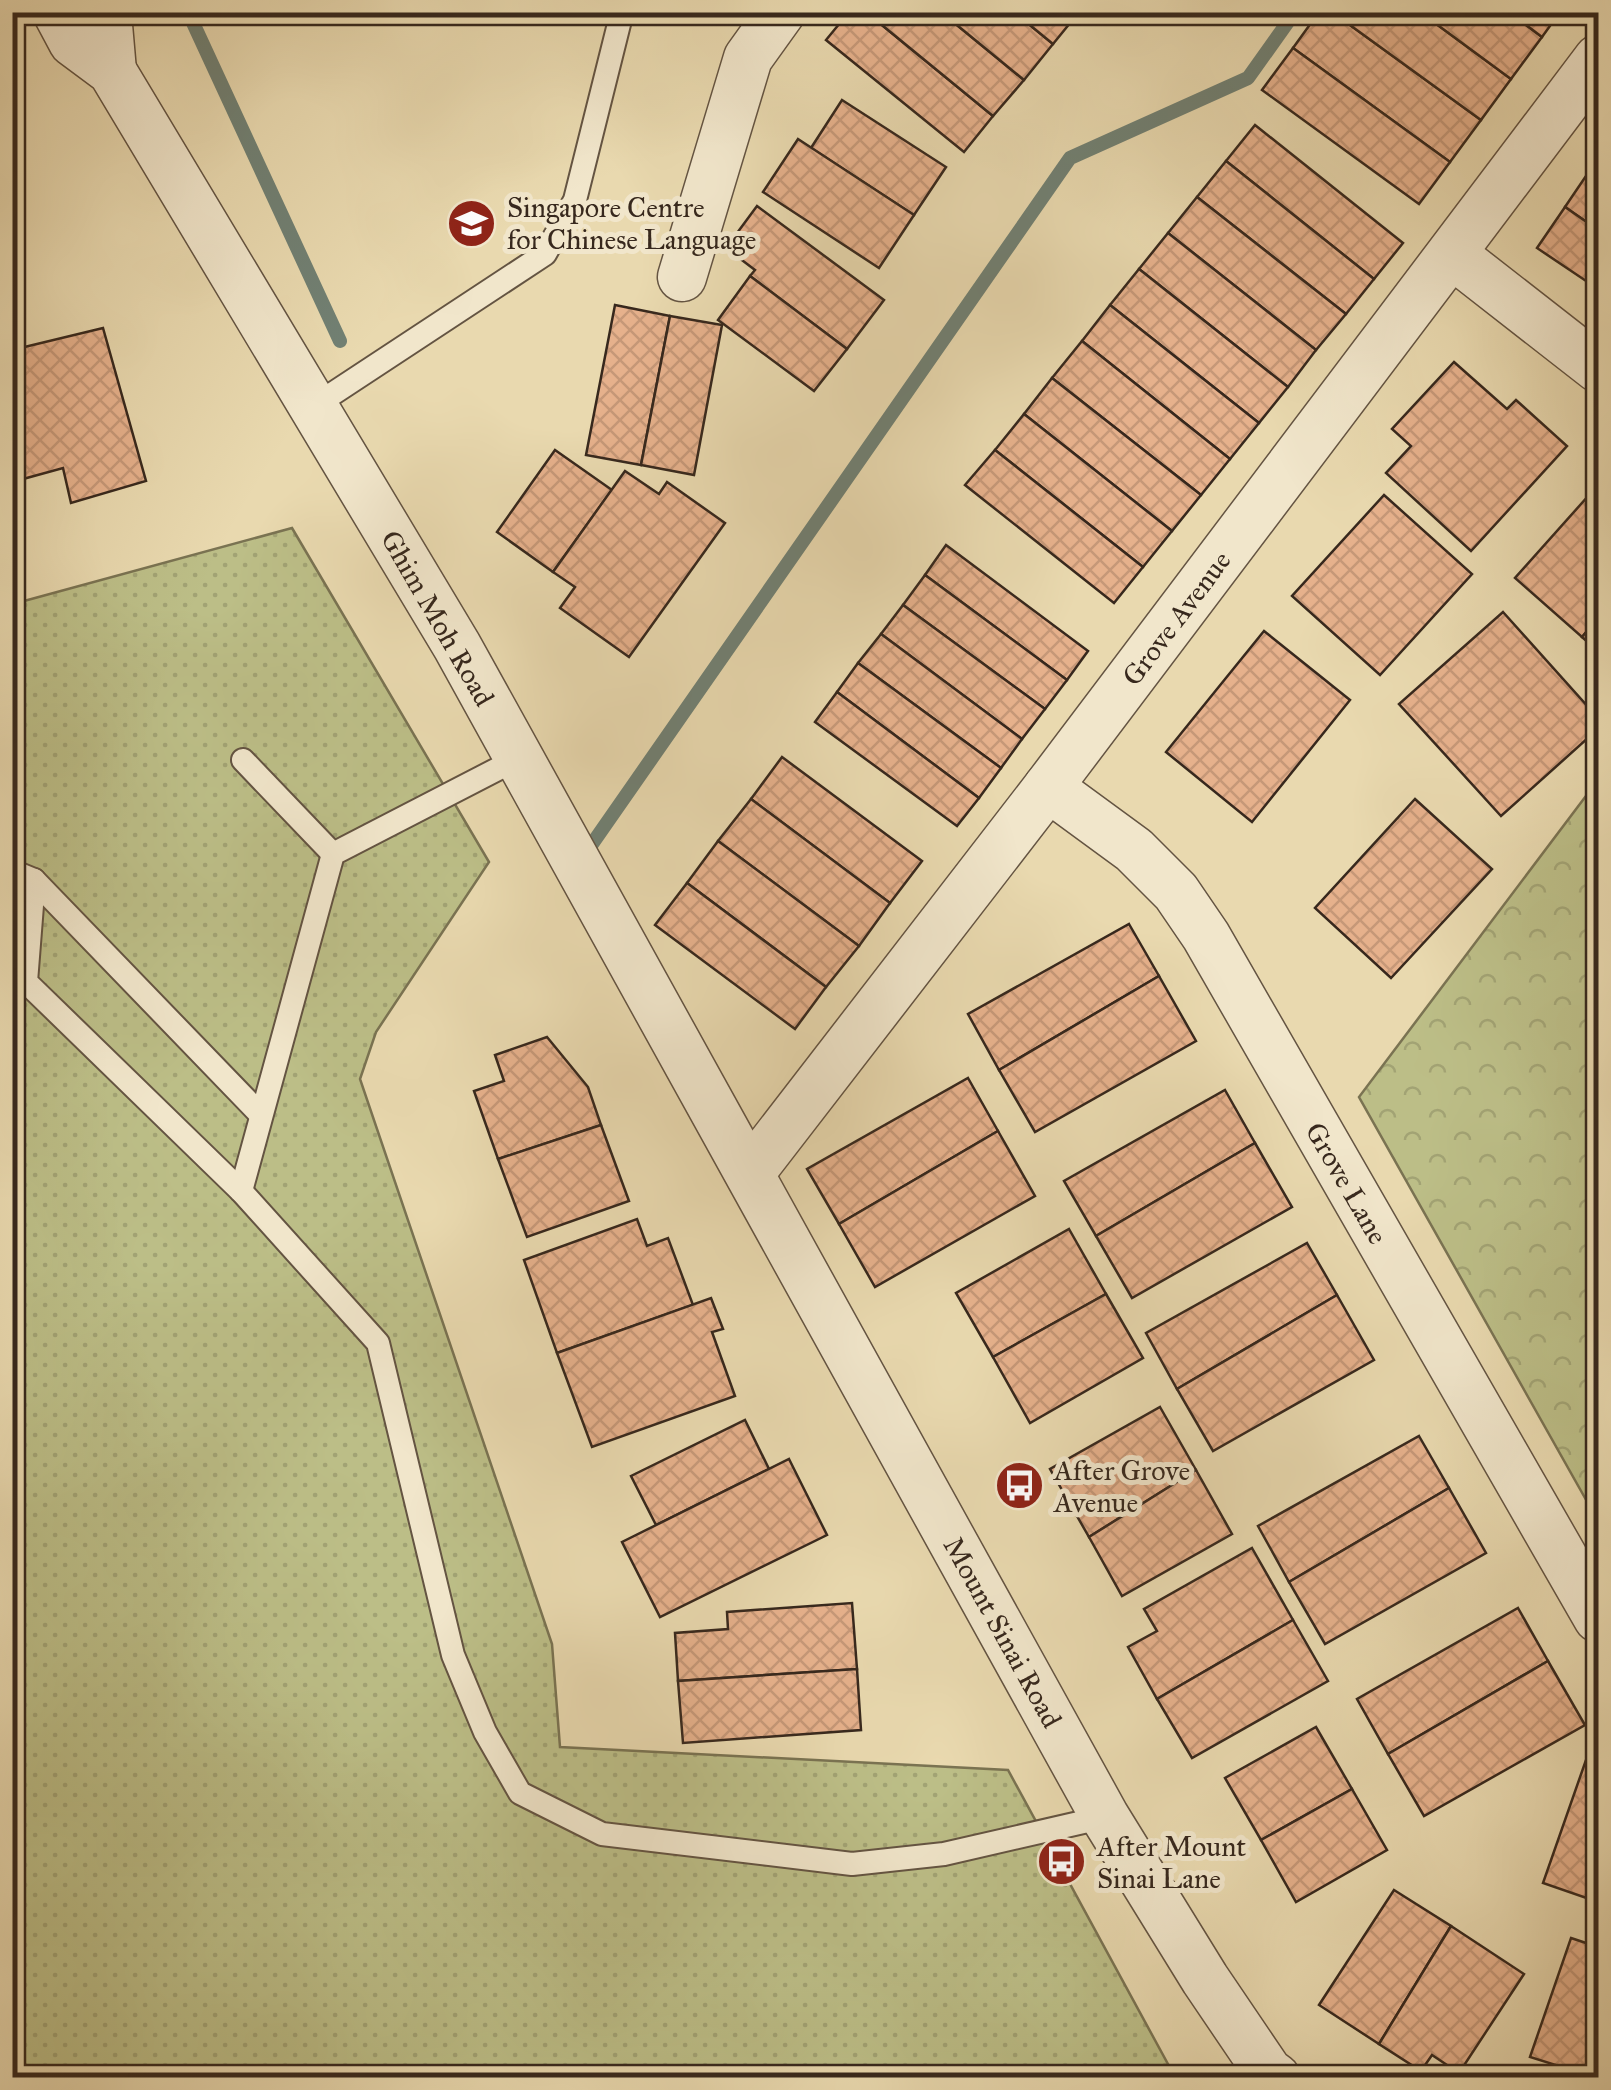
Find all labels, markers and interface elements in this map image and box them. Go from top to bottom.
place label: Singapore Centre for Chinese Language [507,190,757,257]
school or university icon: Singapore Centre for Chinese Language [446,197,498,249]
street label: Ghim Moh Road [373,524,502,712]
street label: Grove Avenue [1114,544,1238,693]
street label: Grove Lane [1298,1116,1395,1250]
place label: After Grove Avenue [1053,1453,1190,1520]
bus stop icon: After Grove Avenue [993,1460,1045,1512]
street label: Mount Sinai Road [936,1531,1069,1734]
place label: After Mount Sinai Lane [1096,1829,1246,1896]
bus stop icon: After Mount Sinai Lane [1036,1836,1088,1888]

